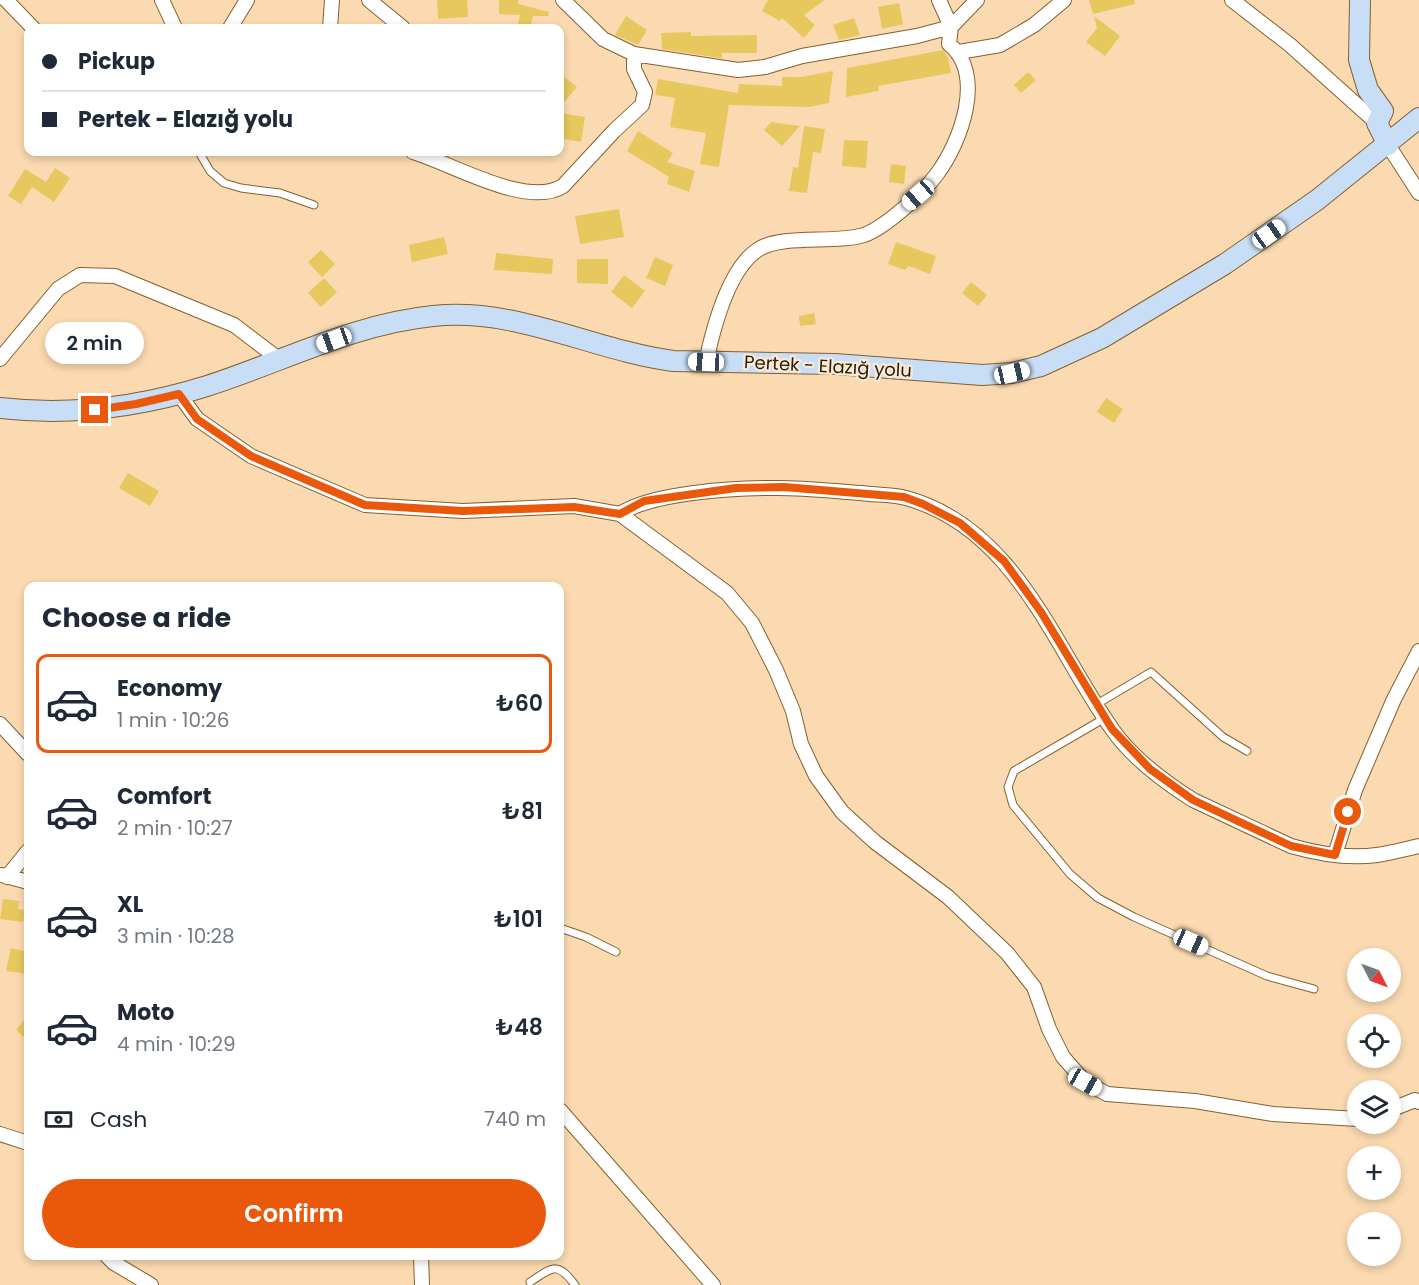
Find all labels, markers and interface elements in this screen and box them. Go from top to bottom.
text: Pickup [78,46,155,77]
text: Pertek - Elazığ yolu [78,104,293,135]
car [899,176,937,214]
car [1249,216,1289,252]
callout: 2 min [46,323,144,365]
car [314,325,354,355]
text: 2 min [67,329,122,357]
street label: Pertek - Elazığ yolu [744,349,912,383]
car [688,352,724,372]
car [992,360,1032,386]
route end [81,396,108,423]
text: Choose a ride [42,599,231,636]
text: Economy [117,673,222,704]
icon: car [45,677,99,731]
text: ₺60 [496,688,543,719]
text: 1 min · 10:26 [117,706,229,734]
text: Comfort [117,781,211,812]
icon: car [45,785,99,839]
text: ₺81 [502,796,543,827]
route start [1334,798,1361,825]
text: 2 min · 10:27 [117,814,233,842]
text: XL [117,889,143,920]
icon: car [45,893,99,947]
text: ₺101 [494,904,543,935]
text: 3 min · 10:28 [117,922,235,950]
car [1171,926,1211,958]
north arrow [1347,948,1401,1002]
map controls [1347,948,1401,1266]
text: Moto [117,997,174,1028]
icon: car [45,1001,99,1055]
text: ₺48 [496,1012,543,1043]
button: locate [1347,1014,1401,1068]
text: 4 min · 10:29 [117,1030,235,1058]
car [1065,1065,1105,1099]
button: layers [1347,1080,1401,1134]
icon: cash [42,1103,75,1136]
text: Cash [90,1104,147,1135]
text: 740 m [484,1105,546,1133]
button: + [1347,1146,1401,1200]
button: Confirm [42,1179,546,1248]
button: − [1347,1212,1401,1266]

